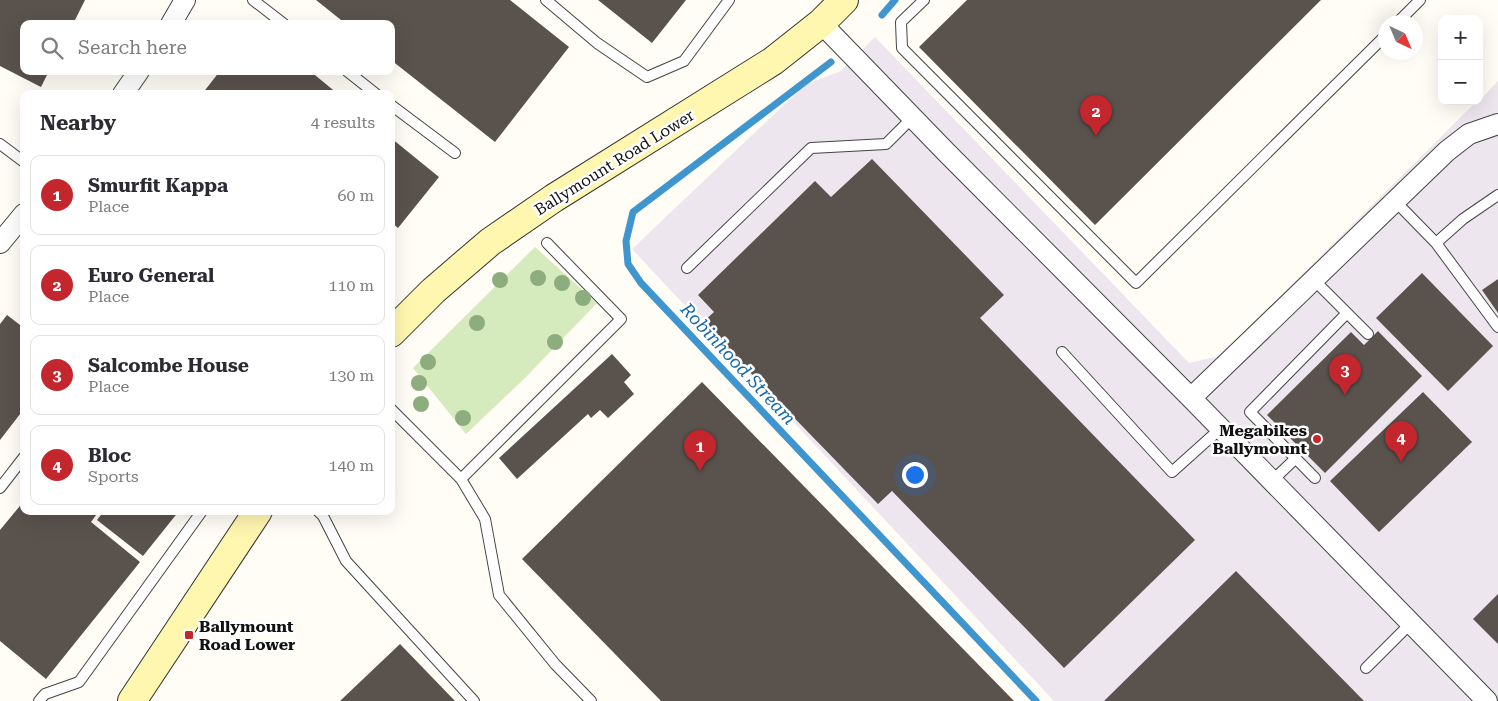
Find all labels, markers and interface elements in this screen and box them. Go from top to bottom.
north arrow [1378,15,1423,60]
map controls [1438,15,1483,105]
button: + [1438,15,1483,60]
search box [20,20,395,75]
icon: search [38,34,66,62]
text: Search here [78,36,187,59]
button: − [1438,60,1483,105]
pin: 2 [1080,95,1112,136]
street label: Ballymount Road Lower [531,105,698,219]
text: Nearby [40,111,116,135]
text: 4 results [311,113,375,132]
text: Smurfit Kappa [88,174,228,197]
text: 1 [53,186,61,205]
text: 60 m [337,186,374,205]
text: Place [88,197,129,216]
text: Euro General [88,264,214,287]
text: 2 [53,276,61,295]
text: 110 m [328,276,374,295]
text: Place [88,287,129,306]
water label: Robinhood Stream [676,298,800,429]
text: Salcombe House [88,354,249,377]
pin: 3 [1329,354,1361,395]
text: 3 [53,366,61,385]
text: 130 m [328,366,374,385]
text: Place [88,377,129,396]
place label: Megabikes Ballymount [1212,421,1308,458]
pin: 4 [1385,421,1417,462]
pin: 1 [684,430,716,471]
marker: Megabikes Ballymount [1311,433,1323,445]
text: Bloc [88,444,131,467]
text: 4 [53,456,61,475]
text: 140 m [328,456,374,475]
your location [902,462,928,488]
text: Sports [88,467,139,486]
place label: Ballymount Road Lower [199,617,295,654]
marker: Ballymount Road Lower [183,629,195,641]

